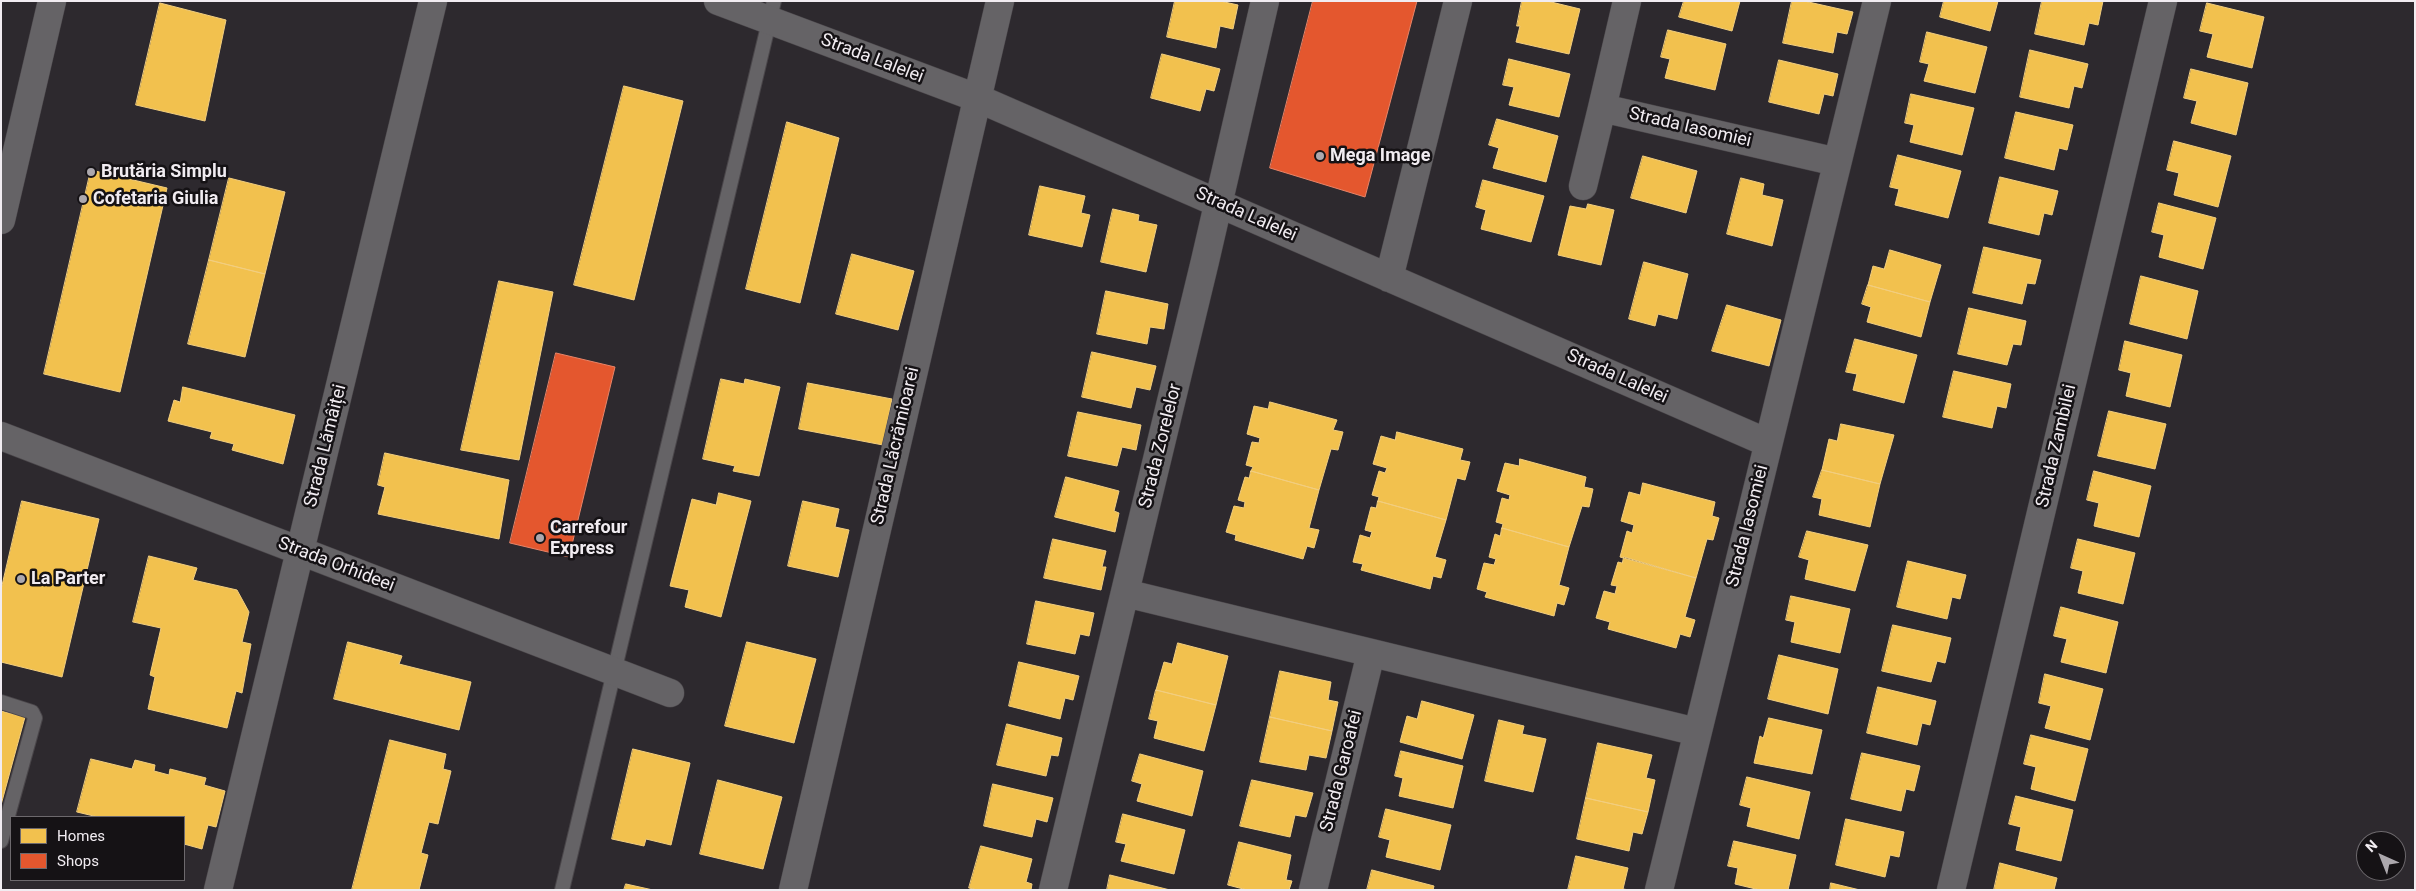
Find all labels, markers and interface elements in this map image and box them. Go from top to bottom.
street label: Strada Lalelei [818,30,926,88]
street label: Strada Iasomiei [1627,103,1753,153]
place label: Mega Image [1330,145,1430,167]
marker: Mega Image [1314,150,1326,162]
place label: Brutăria Simplu [101,161,227,183]
marker: Brutăria Simplu [85,166,97,178]
street label: Strada Lalelei [1192,183,1300,247]
place label: Cofetaria Giulia [93,188,218,210]
marker: Cofetaria Giulia [77,193,89,205]
street label: Strada Lalelei [1563,345,1671,409]
street label: Strada Lăcrămioarei [867,365,925,527]
street label: Strada Lămâiței [300,382,352,510]
street label: Strada Zorelelor [1135,382,1187,510]
street label: Strada Zambilei [2032,382,2082,510]
street label: Strada Iasomiei [1722,463,1774,589]
place label: Carrefour Express [550,517,627,560]
marker: Carrefour Express [534,532,546,544]
street label: Strada Orhideei [275,533,397,597]
place label: La Parter [31,568,105,590]
marker: La Parter [15,573,27,585]
street label: Strada Garoafei [1316,708,1368,834]
legend [10,816,185,881]
text: Homes [57,827,105,845]
north arrow [2356,831,2406,881]
text: N [2362,837,2380,855]
text: Shops [57,852,99,870]

